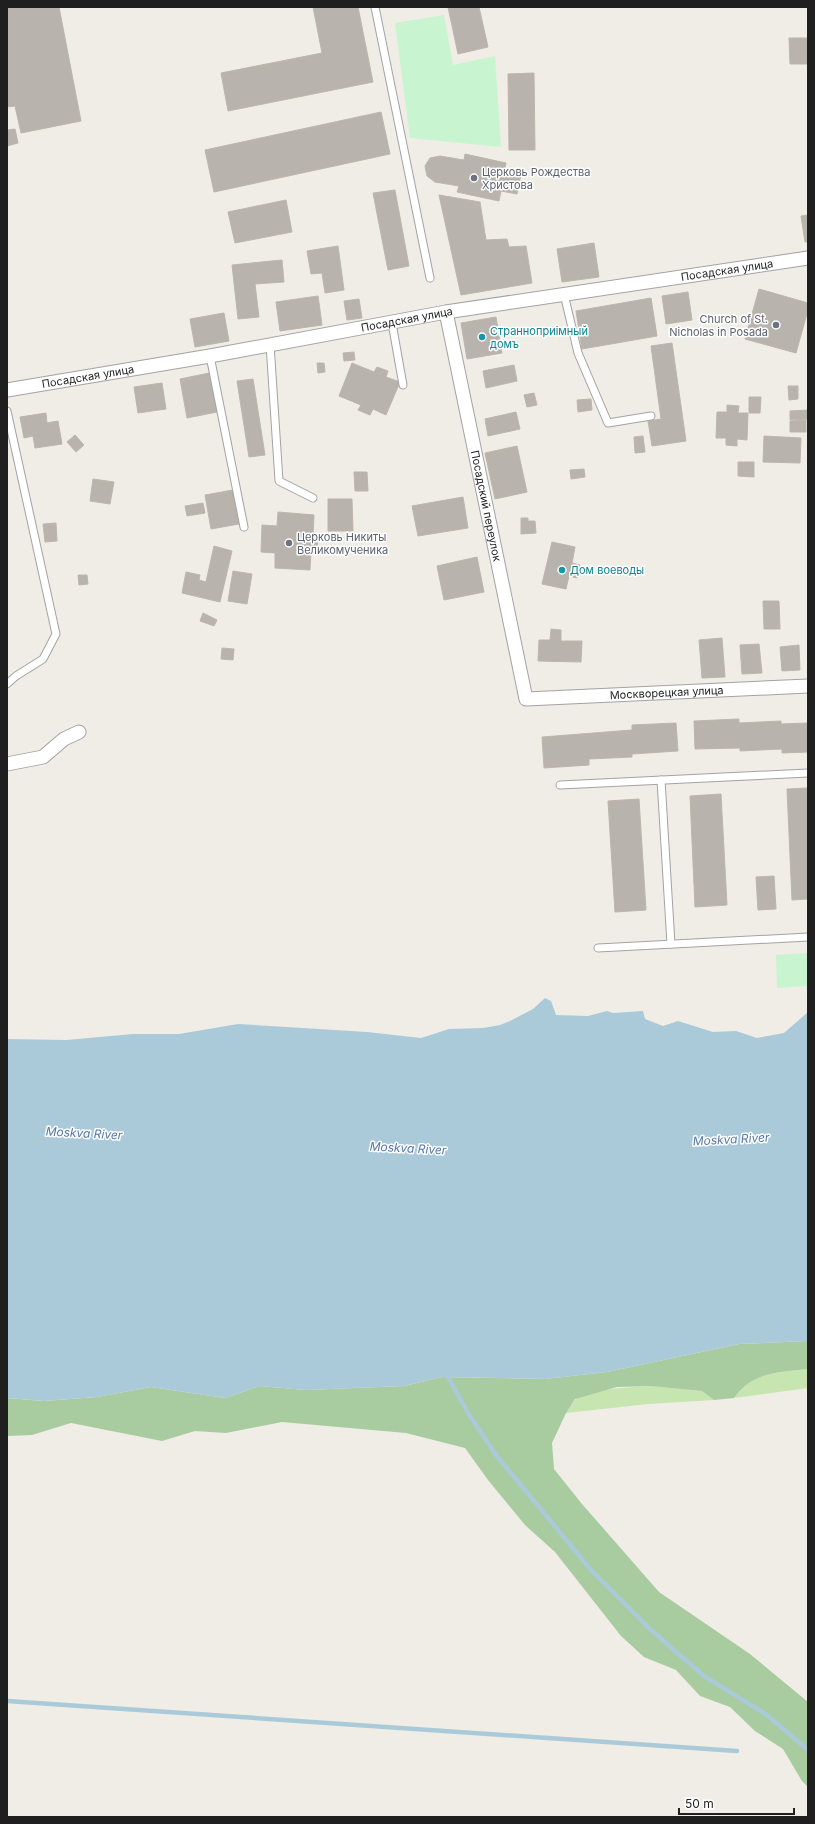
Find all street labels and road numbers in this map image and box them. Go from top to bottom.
street label: Посадская улица [680,256,774,284]
street label: Посадская улица [360,304,454,335]
street label: Посадская улица [41,362,135,391]
street label: Посадский переулок [468,449,504,563]
street label: Москворецкая улица [609,683,724,702]

